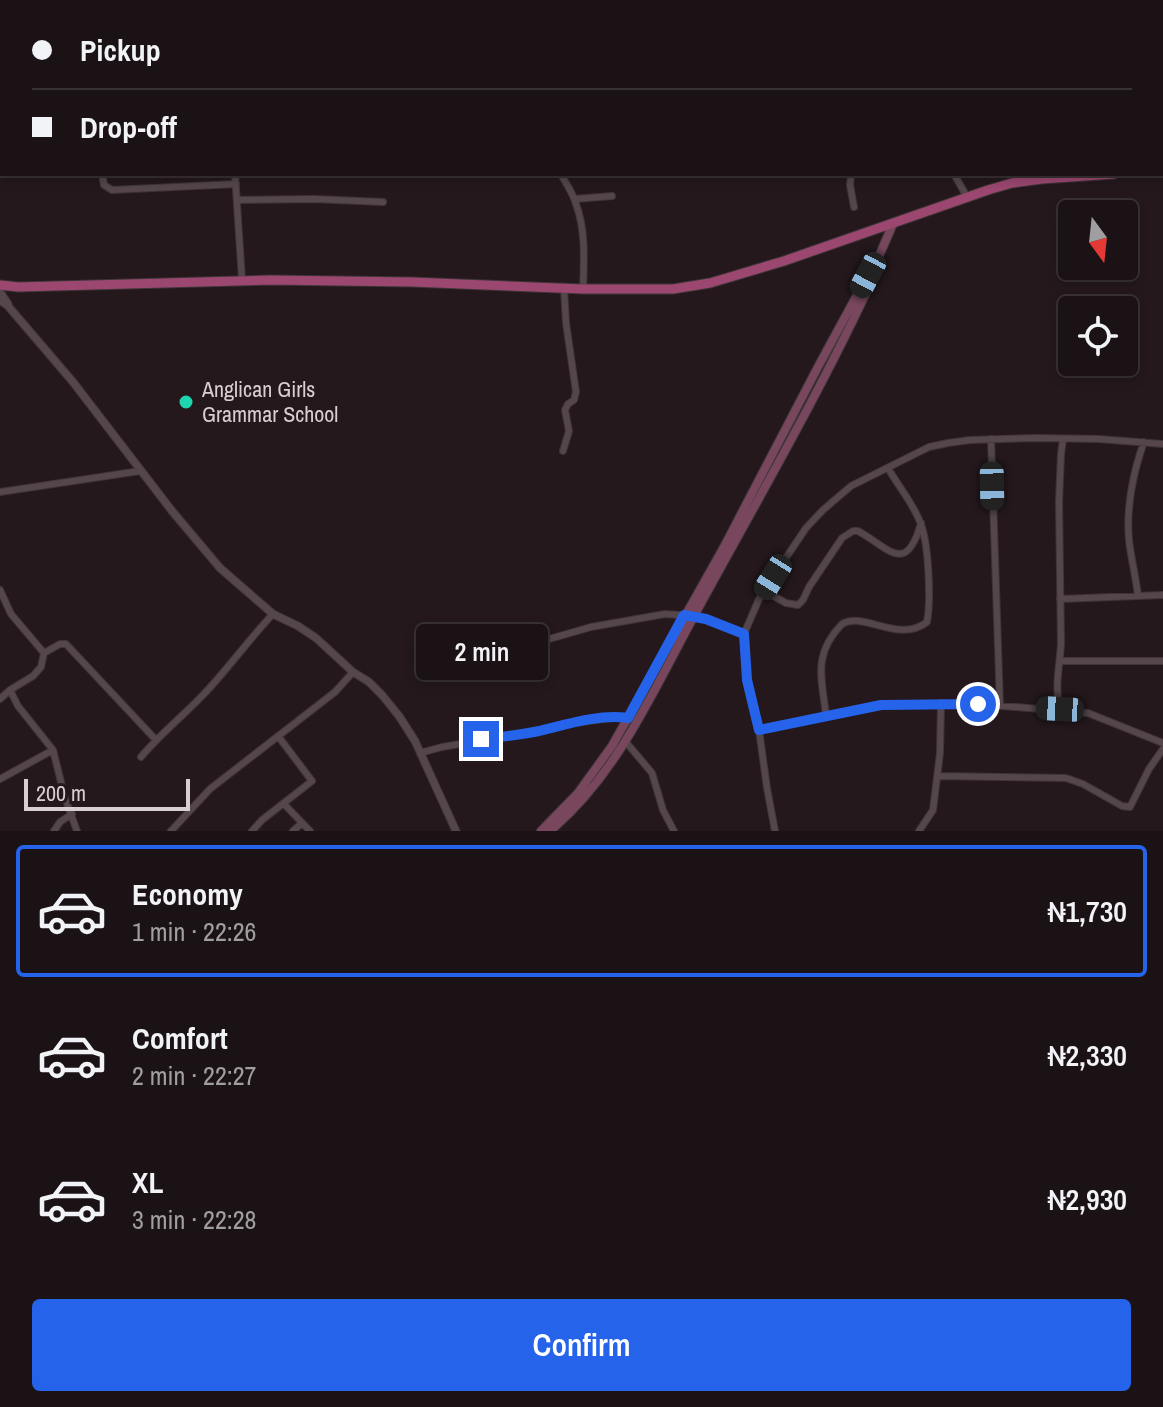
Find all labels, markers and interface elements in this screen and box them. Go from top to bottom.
text: Pickup [80,30,161,70]
text: Drop-off [80,107,177,147]
north arrow [1058,200,1138,280]
map controls [1058,200,1138,376]
car [846,248,890,302]
button: locate [1058,296,1138,376]
place label: Anglican Girls Grammar School [201,374,338,429]
marker: Anglican Girls Grammar School [177,393,195,411]
car [980,462,1004,510]
car [750,550,796,604]
callout: 2 min [415,623,547,679]
text: 2 min [455,634,509,669]
route start [960,686,996,722]
car [1035,696,1085,722]
route end [463,721,499,757]
scale bar [24,775,190,811]
text: 200 m [36,778,86,808]
text: Economy [132,874,243,914]
icon: car [36,875,108,947]
text: ₦1,730 [1048,891,1127,931]
text: 1 min · 22:26 [132,914,256,949]
text: Comfort [132,1018,228,1058]
icon: car [36,1019,108,1091]
text: ₦2,330 [1048,1035,1127,1075]
text: 2 min · 22:27 [132,1058,256,1093]
text: XL [132,1162,163,1202]
icon: car [36,1163,108,1235]
text: ₦2,930 [1048,1179,1127,1219]
text: 3 min · 22:28 [132,1202,256,1237]
button: Confirm [32,1299,1131,1391]

